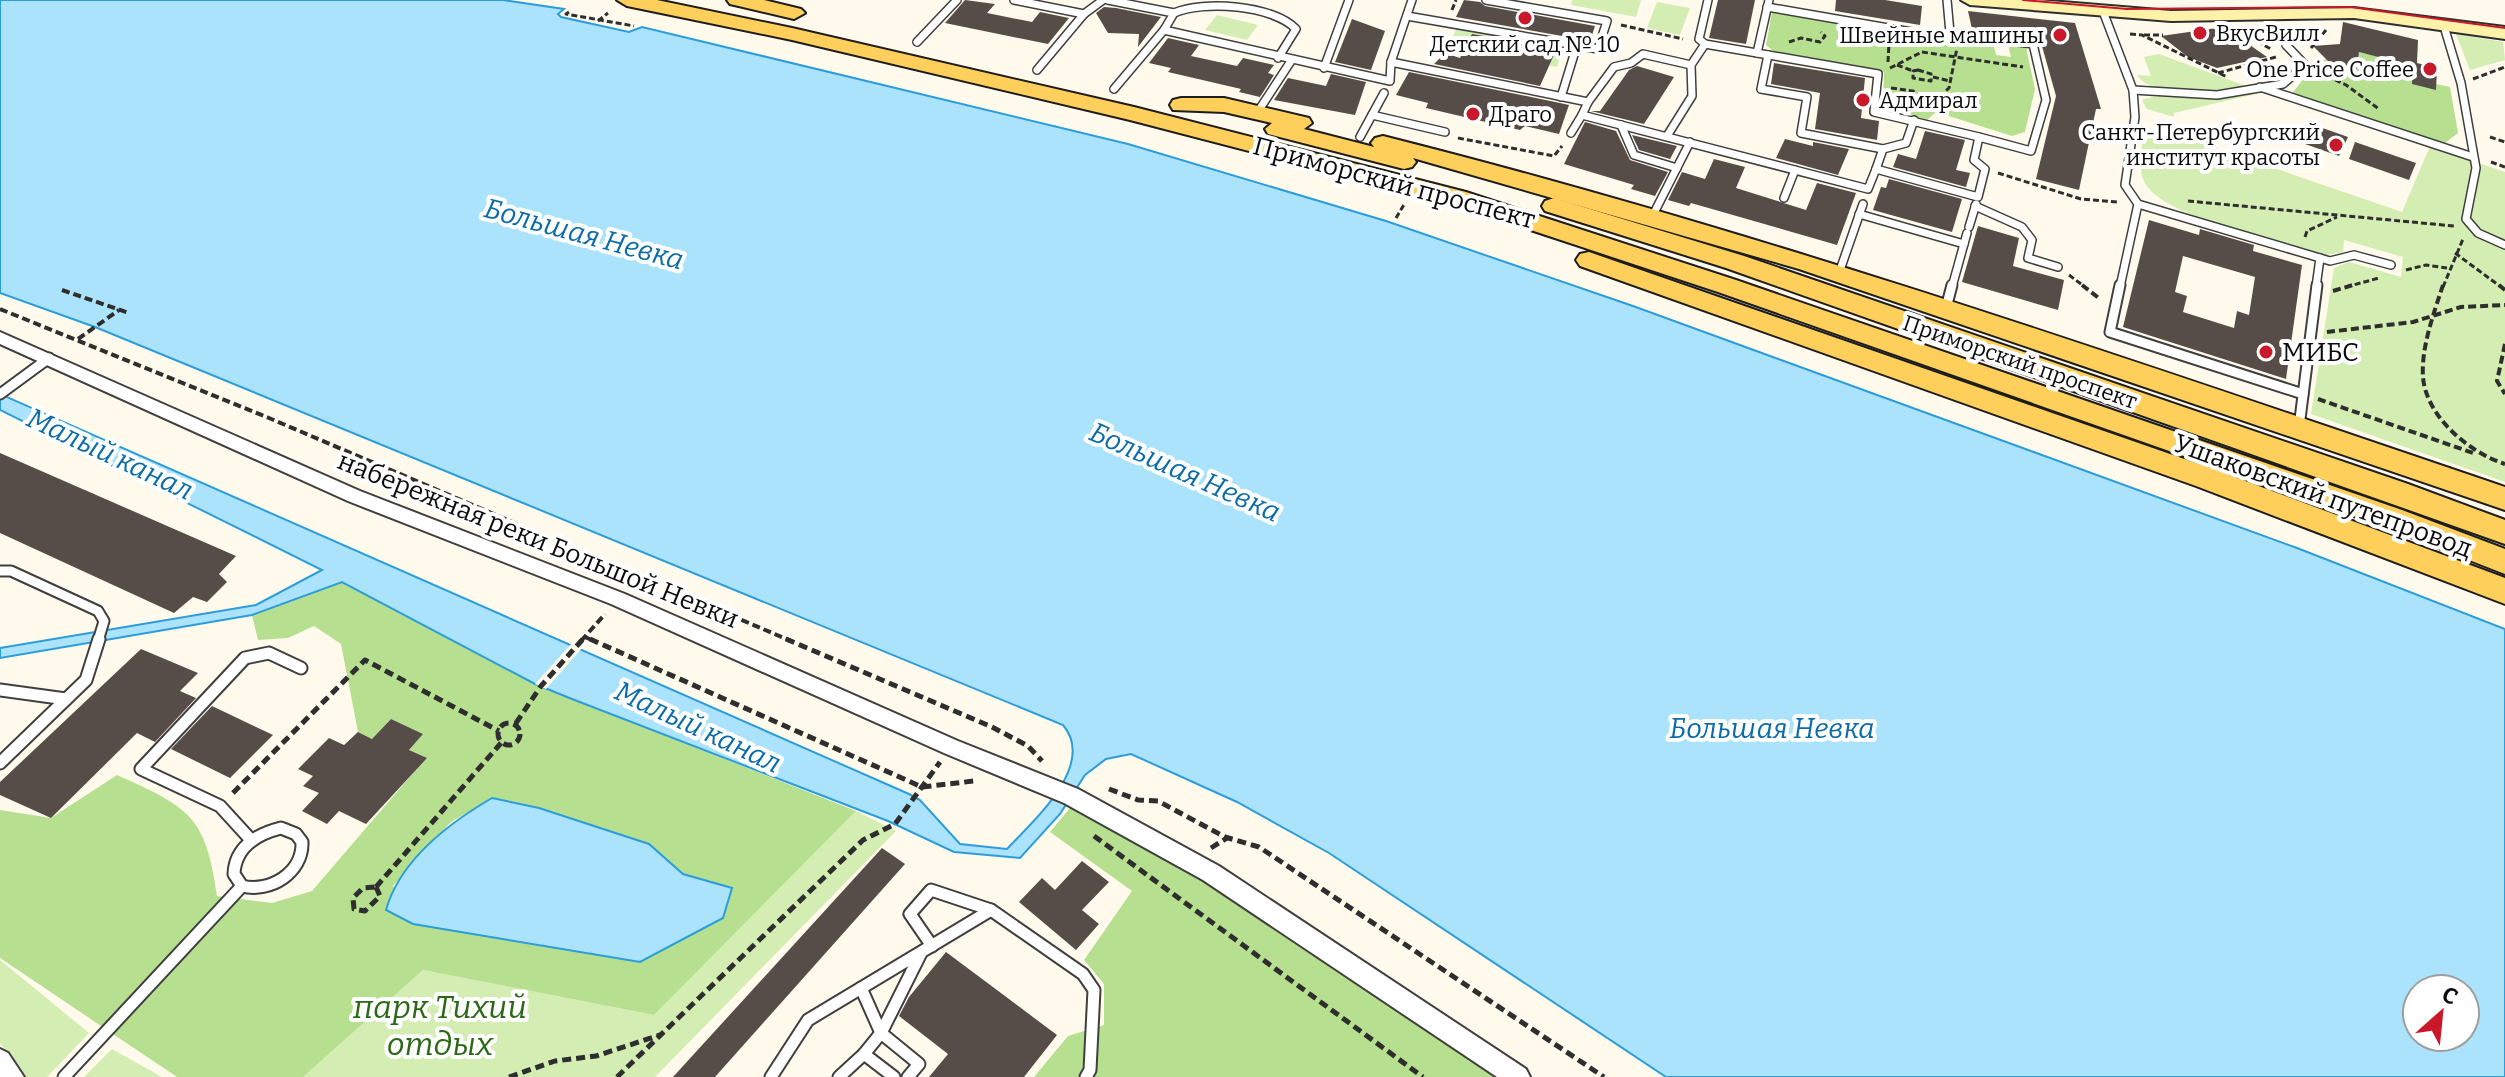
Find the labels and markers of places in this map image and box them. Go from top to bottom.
marker: Детский сад № 10 [1516,9,1534,27]
place label: ВкусВилл [2216,20,2320,47]
place label: Швейные машины [1839,22,2044,49]
marker: ВкусВилл [2191,24,2209,42]
marker: Швейные машины [2051,26,2069,44]
place label: Детский сад № 10 [1430,31,1620,58]
place label: One Price Coffee [2246,56,2414,83]
marker: One Price Coffee [2421,60,2439,78]
place label: Адмирал [1879,87,1978,114]
marker: Адмирал [1854,91,1872,109]
place label: Драго [1489,101,1552,128]
marker: Драго [1464,105,1482,123]
place label: Санкт-Петербургский институт красоты [2081,119,2320,171]
marker: Санкт-Петербургский институт красоты [2327,136,2345,154]
place label: МИБС [2282,337,2359,368]
marker: МИБС [2257,343,2275,361]

